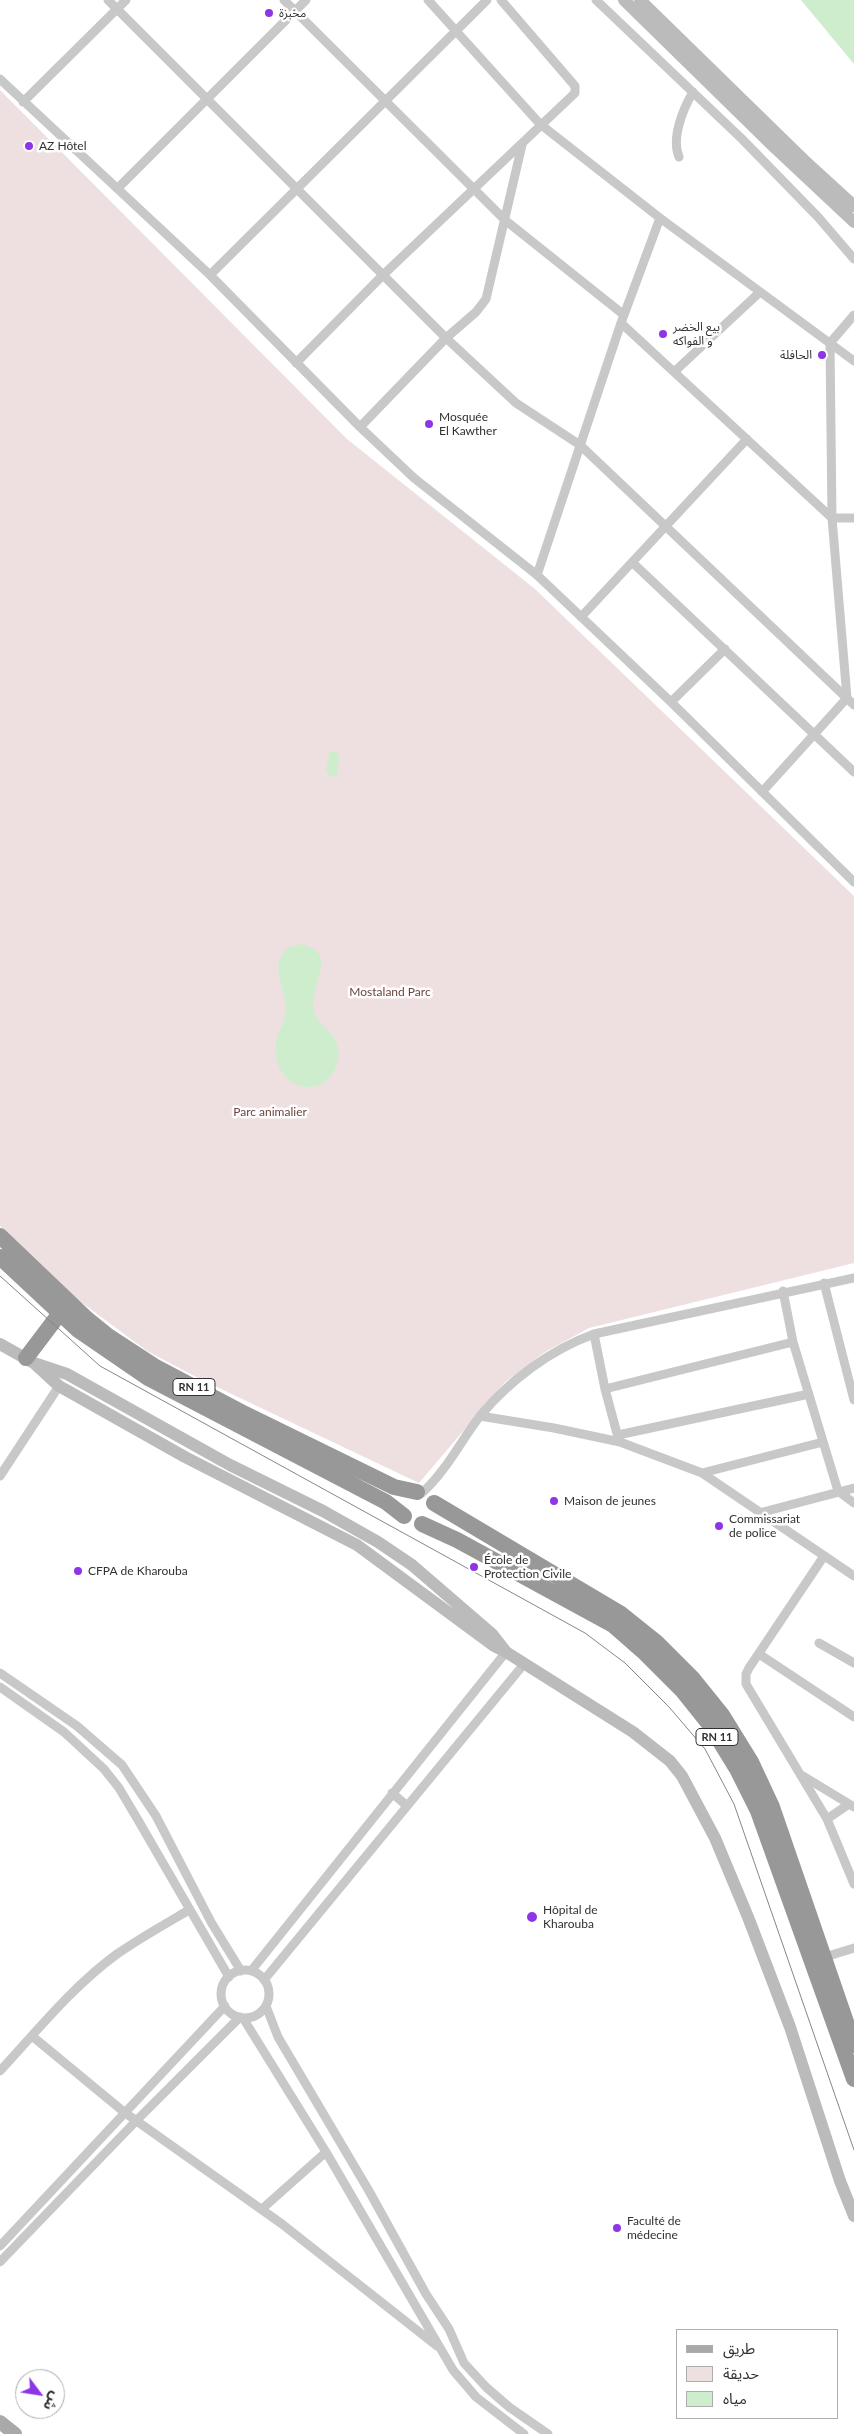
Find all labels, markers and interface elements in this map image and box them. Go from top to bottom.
place label: مخبزة [279,6,306,20]
marker: مخبزة [263,7,275,19]
place label: AZ Hôtel [39,139,87,153]
marker: AZ Hôtel [23,140,35,152]
place label: بيع الخضر و الفواكه [673,320,720,348]
marker: بيع الخضر و الفواكه [657,328,669,340]
place label: الحافلة [780,348,812,362]
marker: الحافلة [816,349,828,361]
place label: Mosquée El Kawther [439,410,497,438]
marker: Mosquée El Kawther [423,418,435,430]
park label: Mostaland Parc [349,985,431,999]
park label: Parc animalier [233,1105,307,1119]
road number: RN 11 [173,1378,215,1395]
place label: Maison de jeunes [564,1494,656,1508]
marker: Maison de jeunes [548,1495,560,1507]
place label: Commissariat de police [729,1512,800,1540]
marker: Commissariat de police [713,1520,725,1532]
place label: École de Protection Civile [484,1553,571,1581]
marker: École de Protection Civile [468,1561,480,1573]
place label: CFPA de Kharouba [88,1564,188,1578]
marker: CFPA de Kharouba [72,1565,84,1577]
road number: RN 11 [696,1728,738,1745]
place label: Hôpital de Kharouba [543,1903,598,1931]
marker: Hôpital de Kharouba [525,1910,539,1924]
place label: Faculté de médecine [627,2214,681,2242]
marker: Faculté de médecine [611,2222,623,2234]
legend [676,2329,839,2419]
text: طريق [723,2339,755,2357]
text: حديقة [723,2364,759,2382]
north arrow [15,2369,65,2419]
text: ش [40,2389,65,2414]
text: مياه [723,2389,747,2407]

